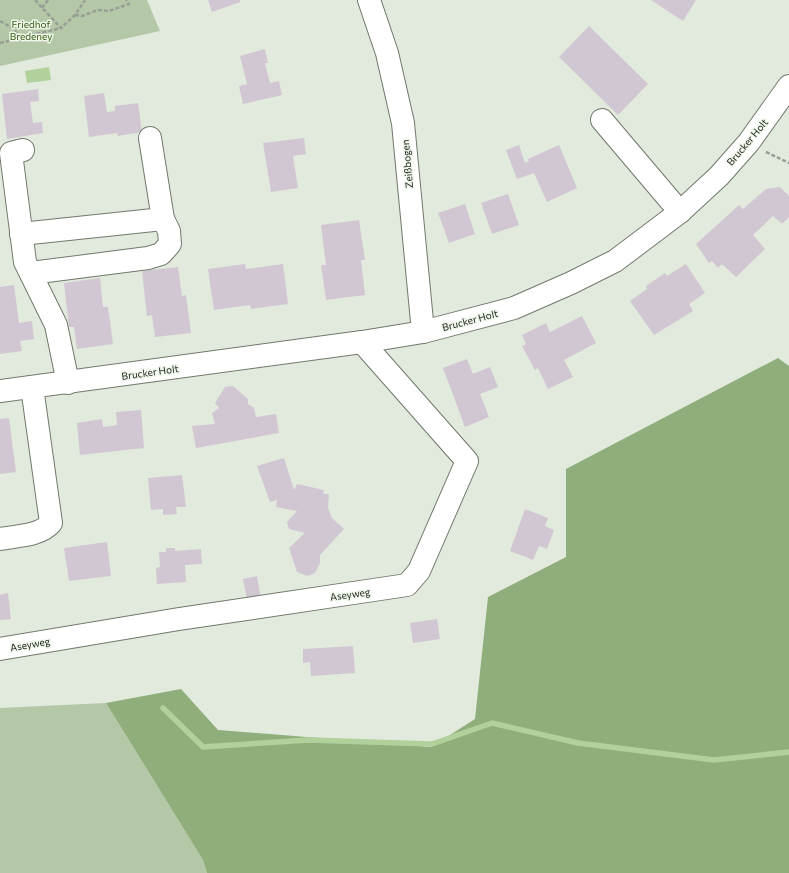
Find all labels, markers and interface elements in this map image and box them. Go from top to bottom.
park label: Friedhof Bredeney [10,18,52,42]
street label: Brucker Holt [724,116,770,168]
street label: Zeißbogen [399,139,415,189]
street label: Brucker Holt [441,307,499,333]
street label: Brucker Holt [121,362,179,382]
street label: Aseyweg [329,585,371,603]
street label: Aseyweg [9,634,51,653]

